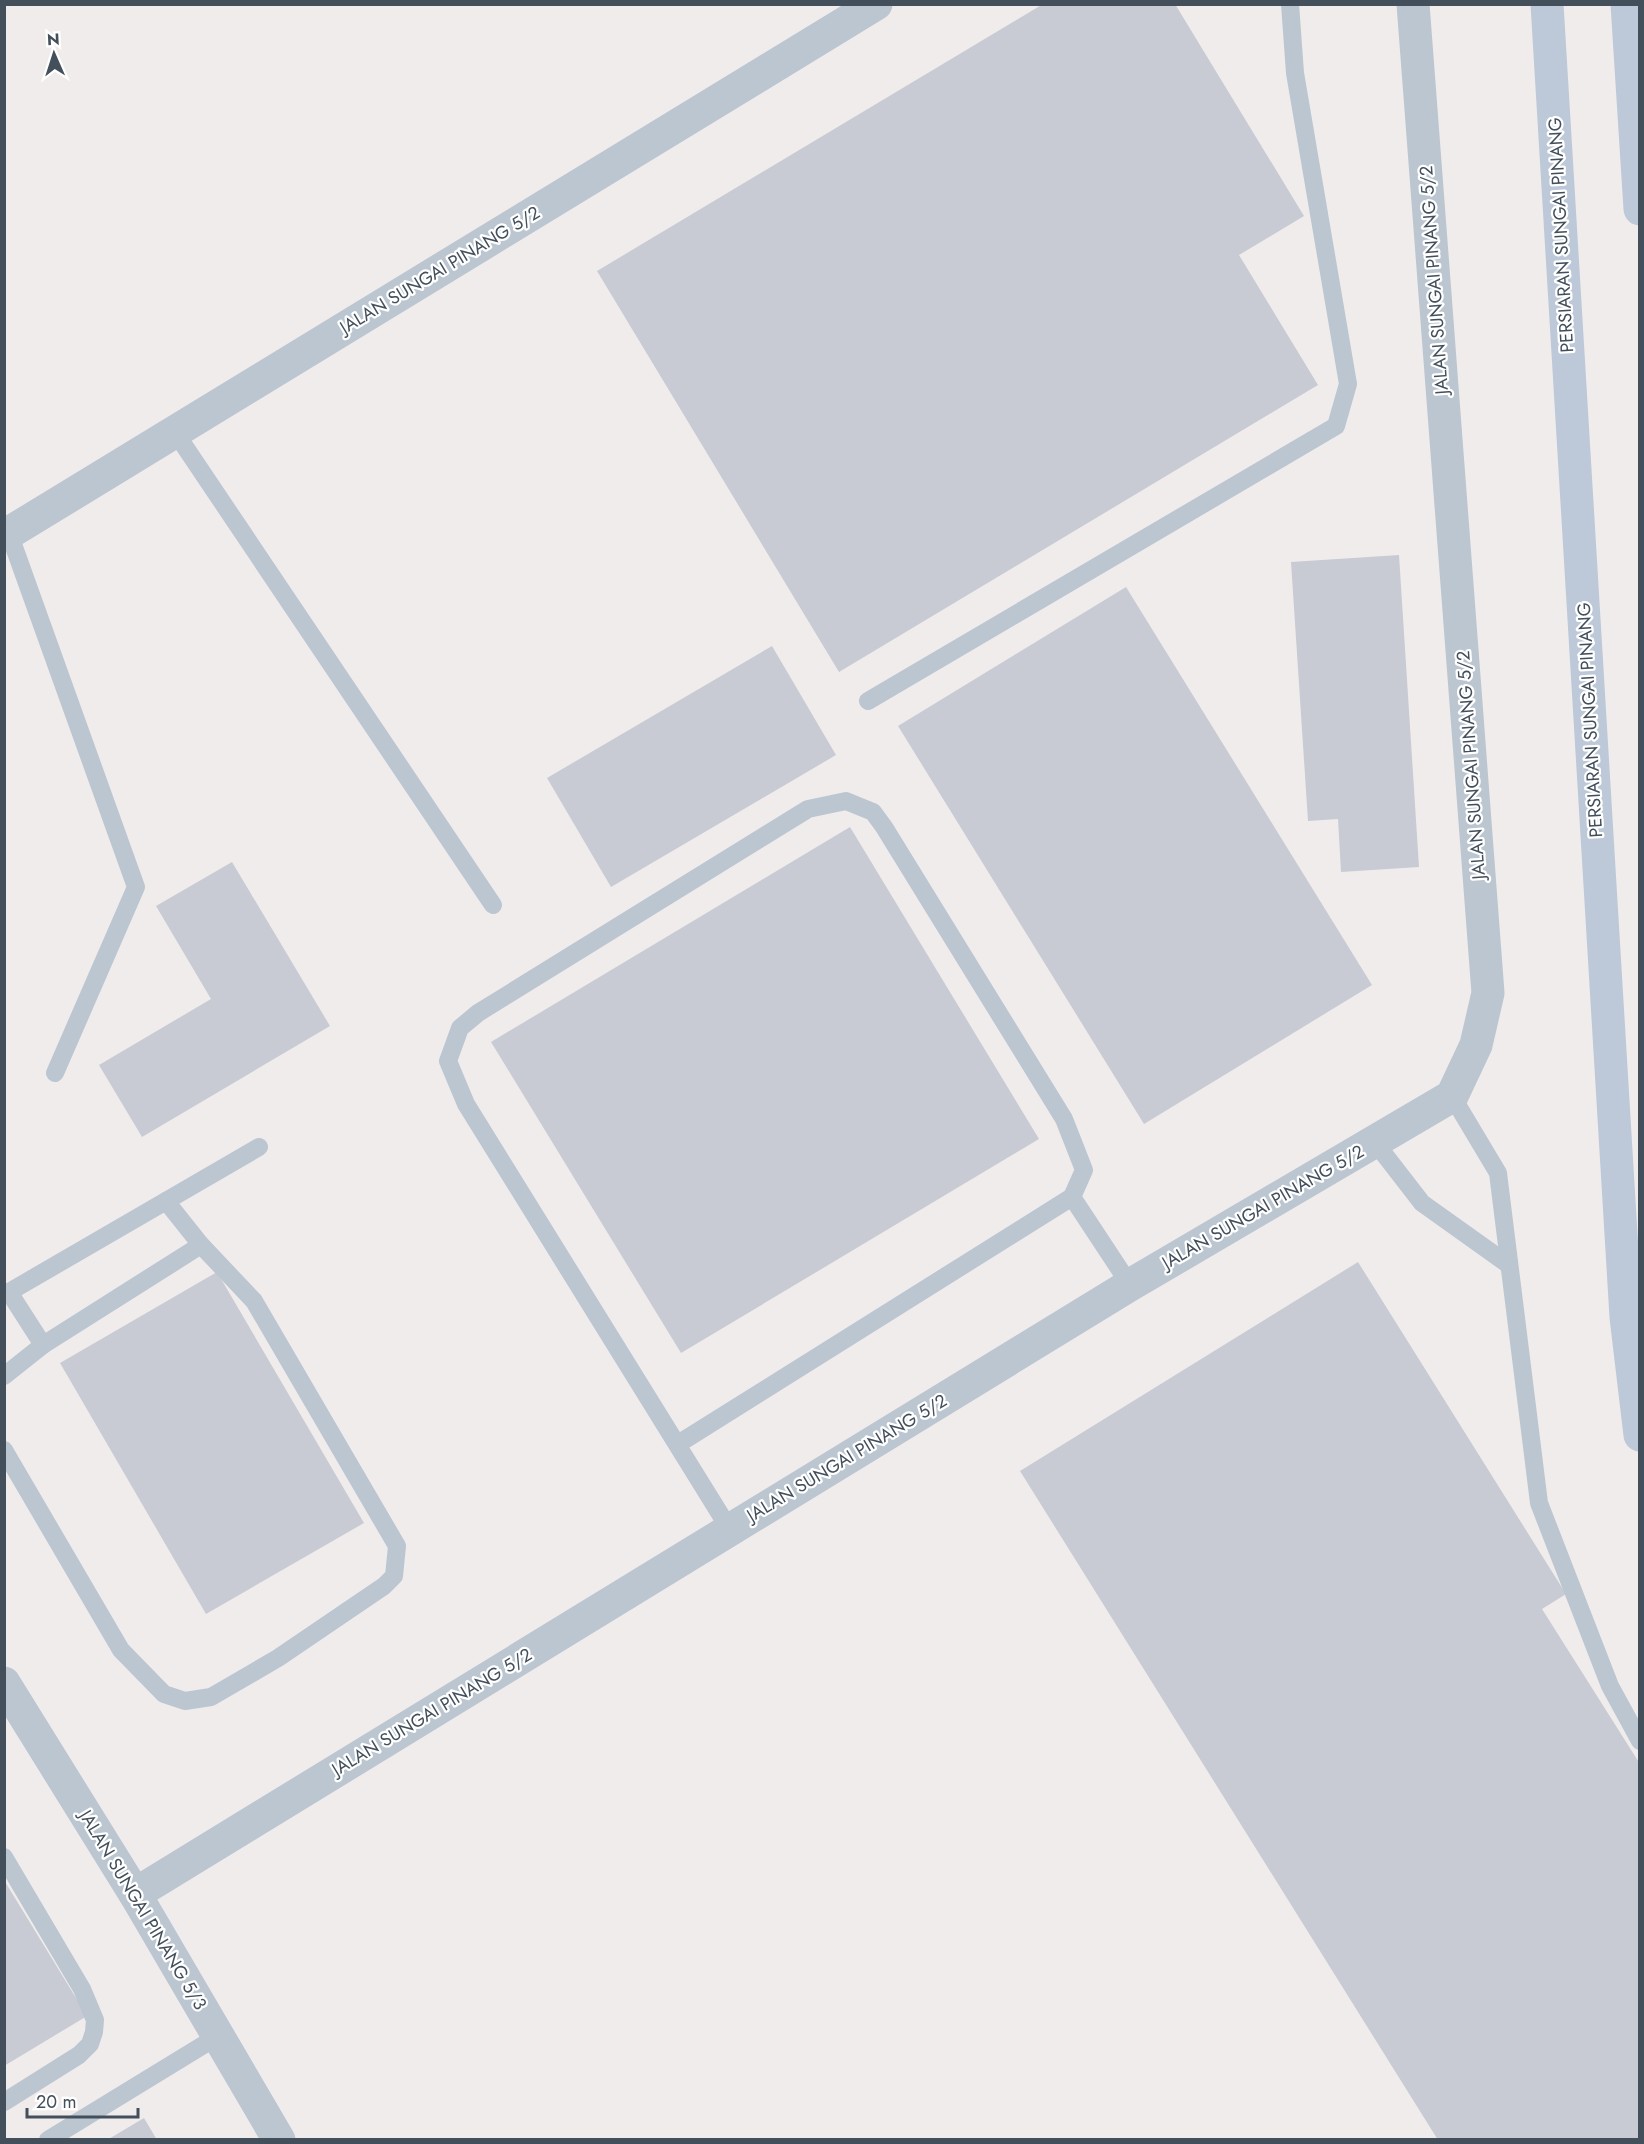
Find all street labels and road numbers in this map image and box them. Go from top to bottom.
street label: PERSIARAN SUNGAI PINANG [1542,117,1580,353]
street label: JALAN SUNGAI PINANG 5/2 [1413,165,1455,397]
street label: JALAN SUNGAI PINANG 5/2 [333,200,545,341]
street label: PERSIARAN SUNGAI PINANG [1571,602,1609,838]
street label: JALAN SUNGAI PINANG 5/2 [1450,650,1492,882]
street label: JALAN SUNGAI PINANG 5/2 [1155,1138,1369,1277]
street label: JALAN SUNGAI PINANG 5/2 [740,1388,952,1529]
street label: JALAN SUNGAI PINANG 5/2 [325,1642,537,1783]
street label: JALAN SUNGAI PINANG 5/3 [72,1803,213,2015]

